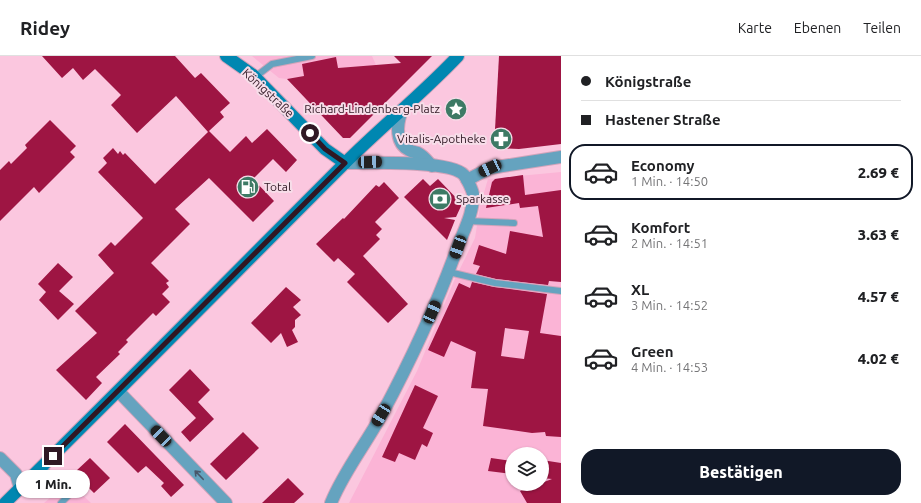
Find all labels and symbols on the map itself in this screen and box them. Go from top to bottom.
street label: Königstraße [240,66,297,120]
place icon: Richard-Lindenberg-Platz [443,96,469,122]
place label: Richard-Lindenberg-Platz [304,102,440,115]
route start [301,124,319,142]
pharmacy icon: Vitalis-Apotheke [488,126,514,152]
place label: Vitalis-Apotheke [397,132,486,145]
car [358,156,382,168]
car [477,157,503,179]
fuel station icon: Total [235,174,261,200]
place label: Total [264,180,291,193]
bank icon: Sparkasse [427,186,453,212]
place label: Sparkasse [456,192,509,205]
car [448,234,468,260]
car [422,299,442,325]
car [370,402,392,428]
car [148,423,174,449]
route end [44,447,62,465]
callout: 1 Min. [16,470,90,498]
one-way arrow [195,470,204,480]

